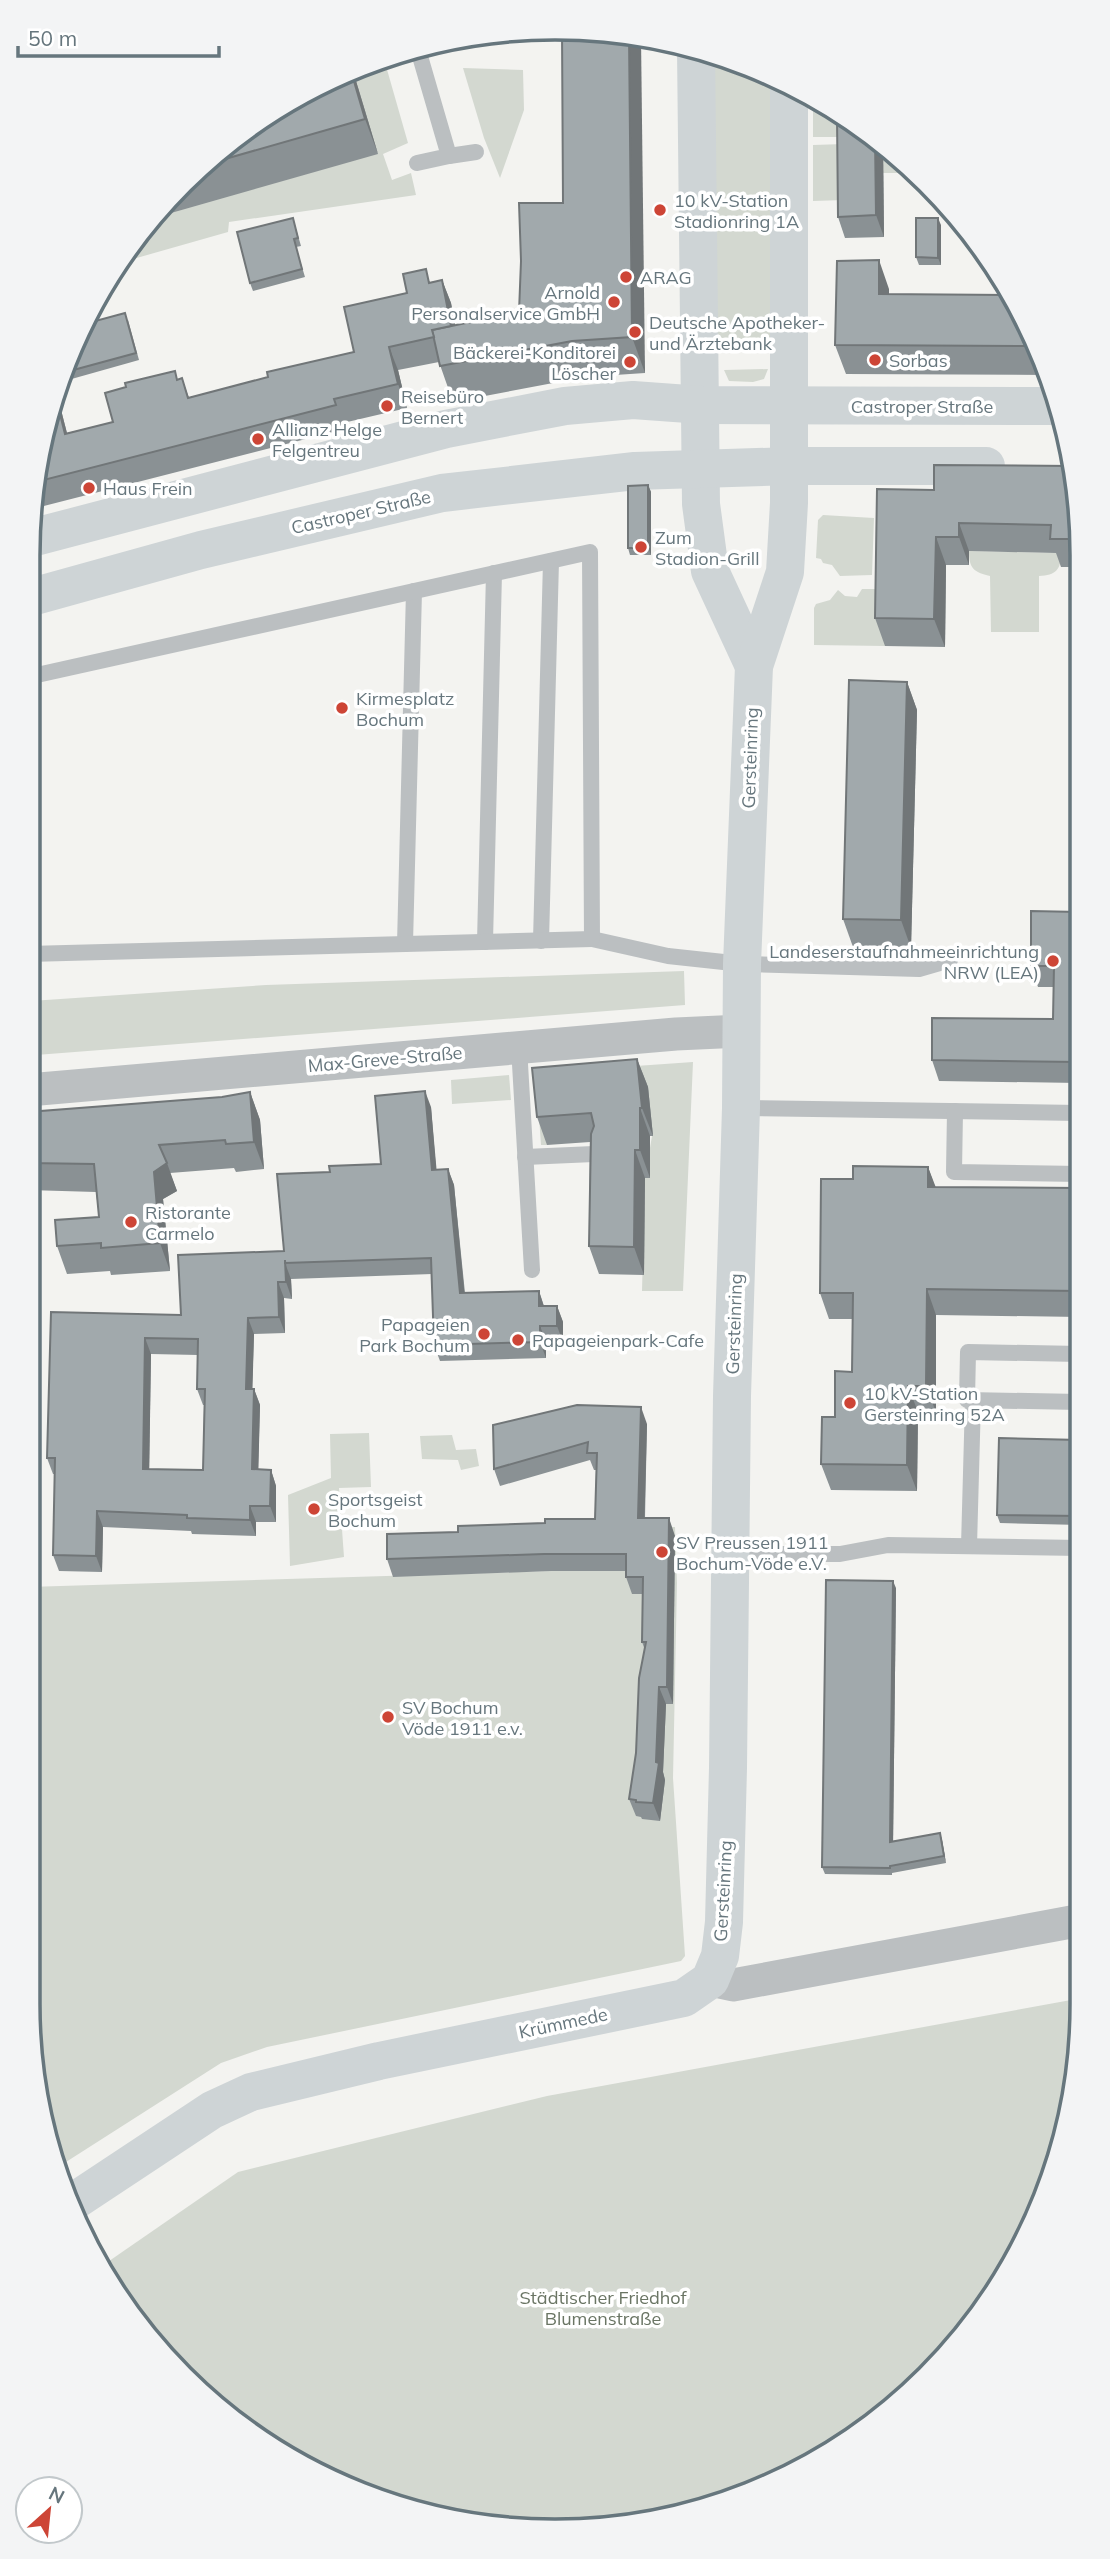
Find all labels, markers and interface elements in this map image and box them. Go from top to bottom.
scale bar [18,14,219,58]
text: 50 m [28,25,77,51]
place label: 10 kV-Station Stadionring 1A [674,189,799,233]
marker: 10 kV-Station Stadionring 1A [652,202,668,218]
place label: ARAG [640,266,692,289]
marker: ARAG [618,269,634,285]
place label: Arnold Personalservice GmbH [411,281,600,325]
marker: Arnold Personalservice GmbH [606,294,622,310]
place label: Deutsche Apotheker- und Ärztebank [649,311,825,355]
marker: Deutsche Apotheker- und Ärztebank [627,324,643,340]
place label: Bäckerei-Konditorei Löscher [453,341,616,385]
place label: Sorbas [889,349,948,372]
marker: Sorbas [867,352,883,368]
marker: Bäckerei-Konditorei Löscher [622,354,638,370]
place label: Reisebüro Bernert [401,385,484,429]
street label: Castroper Straße [851,395,993,418]
marker: Reisebüro Bernert [379,398,395,414]
place label: Allianz Helge Felgentreu [272,418,382,462]
marker: Allianz Helge Felgentreu [250,431,266,447]
place label: Haus Frein [103,477,193,500]
marker: Haus Frein [81,480,97,496]
street label: Castroper Straße [289,485,433,539]
place label: Zum Stadion-Grill [655,526,759,570]
marker: Zum Stadion-Grill [633,539,649,555]
place label: Kirmesplatz Bochum [356,687,454,731]
marker: Kirmesplatz Bochum [334,700,350,716]
street label: Gersteinring [737,707,763,809]
place label: Landeserstaufnahmeeinrichtung NRW (LEA) [769,940,1039,984]
marker: Landeserstaufnahmeeinrichtung NRW (LEA) [1045,953,1061,969]
street label: Max-Greve-Straße [307,1041,463,1077]
place label: Ristorante Carmelo [145,1201,231,1245]
marker: Ristorante Carmelo [123,1214,139,1230]
street label: Gersteinring [721,1273,747,1375]
place label: Papageien Park Bochum [359,1313,470,1357]
marker: Papageien Park Bochum [476,1326,492,1342]
place label: Papageienpark-Cafe [532,1329,704,1352]
marker: Papageienpark-Cafe [510,1332,526,1348]
place label: 10 kV-Station Gersteinring 52A [864,1382,1005,1426]
marker: 10 kV-Station Gersteinring 52A [842,1395,858,1411]
place label: Sportsgeist Bochum [328,1488,423,1532]
marker: Sportsgeist Bochum [306,1501,322,1517]
place label: SV Preussen 1911 Bochum-Vöde e.V. [676,1531,829,1575]
marker: SV Preussen 1911 Bochum-Vöde e.V. [654,1544,670,1560]
place label: SV Bochum Vöde 1911 e.v. [402,1696,523,1740]
marker: SV Bochum Vöde 1911 e.v. [380,1709,396,1725]
street label: Gersteinring [709,1840,737,1942]
street label: Krümmede [516,2002,610,2044]
park label: Städtischer Friedhof Blumenstraße [519,2286,688,2330]
north arrow [14,2475,84,2545]
text: N [45,2481,69,2509]

